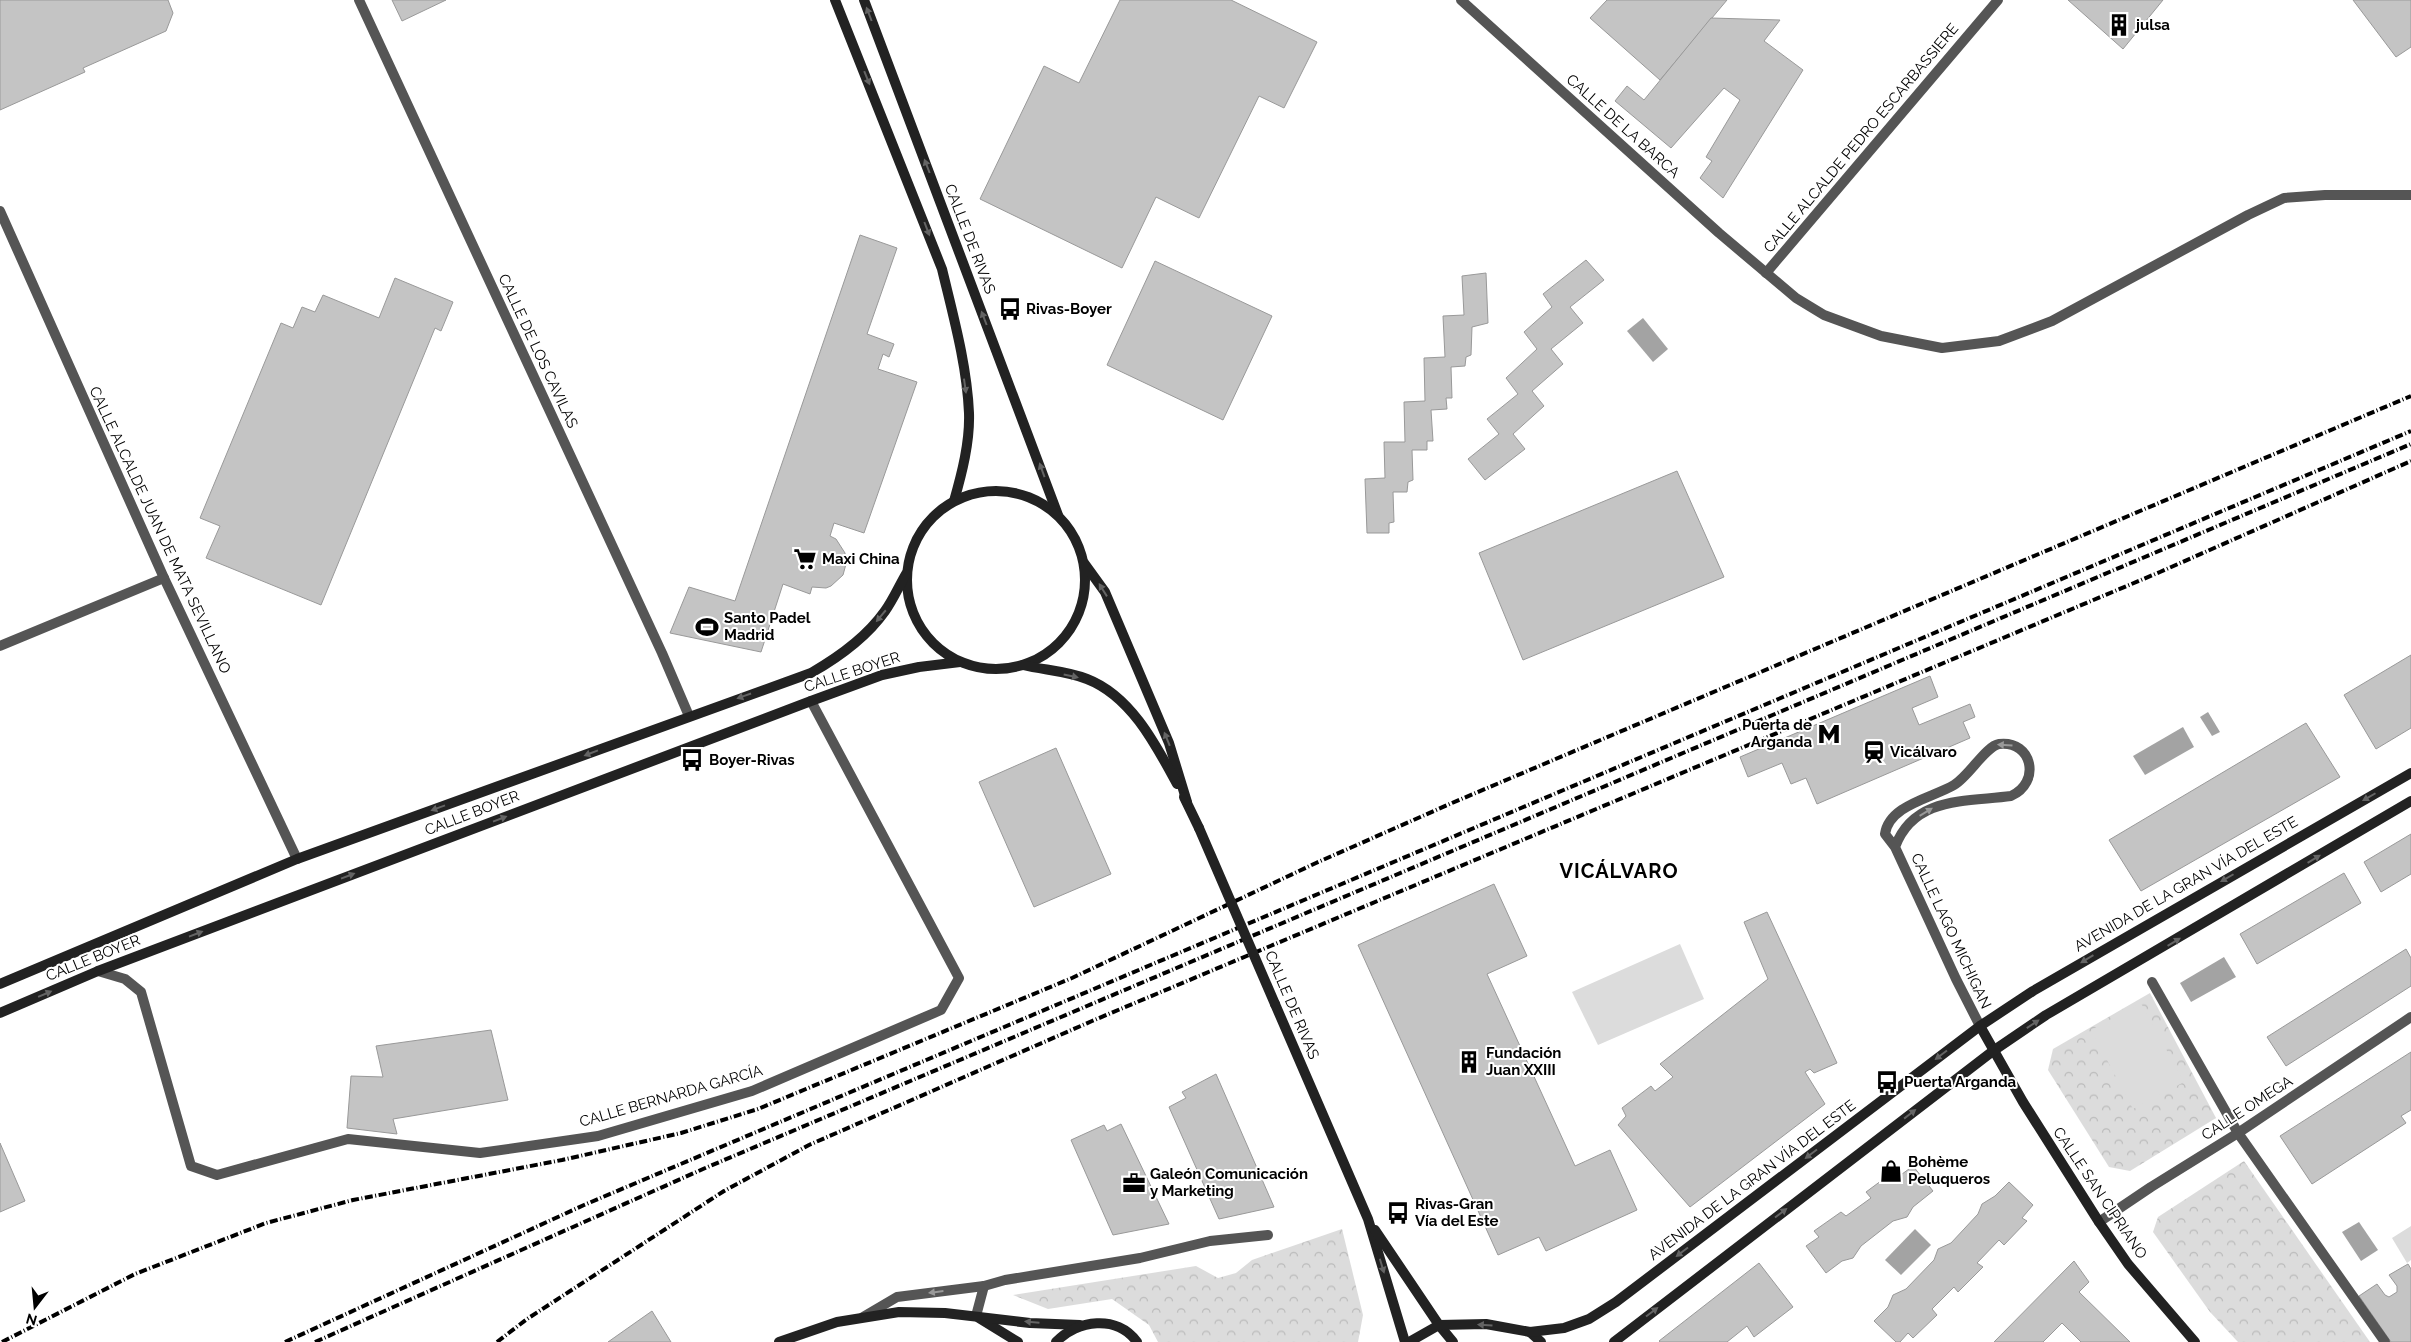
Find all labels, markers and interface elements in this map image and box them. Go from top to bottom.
one-way arrow [865,7,873,22]
building icon: julsa [2106,12,2132,38]
place label: julsa [2134,16,2170,34]
street label: CALLE ALCALDE PEDRO ESCARBASSIERE [1760,20,1962,256]
one-way arrow [863,70,871,85]
street label: CALLE DE LA BARCA [1562,70,1684,182]
one-way arrow [923,159,930,174]
street label: CALLE DE RIVAS [941,181,999,297]
one-way arrow [923,221,931,236]
street label: CALLE DE LOS CAVILAS [494,271,582,431]
bus stop icon: Rivas-Boyer [997,296,1023,322]
place label: Rivas-Boyer [1026,300,1112,318]
one-way arrow [980,311,987,326]
one-way arrow [961,378,969,394]
street label: CALLE ALCALDE JUAN DE MATA SEVILLANO [85,384,235,676]
one-way arrow [1038,463,1045,478]
supermarket icon: Maxi China [792,546,818,572]
place label: Maxi China [822,550,900,568]
one-way arrow [1099,583,1108,597]
place label: Santo Padel Madrid [724,609,811,644]
one-way arrow [875,609,887,621]
sports icon: Santo Padel Madrid [694,614,720,640]
street label: CALLE BOYER [802,648,903,696]
one-way arrow [1063,672,1079,680]
one-way arrow [736,693,751,701]
place label: Puerta de Arganda [1742,716,1812,751]
metro station icon: Puerta de Arganda [1816,721,1842,747]
one-way arrow [1163,731,1171,746]
station icon: Vicálvaro [1861,739,1887,765]
one-way arrow [1996,740,2012,748]
place label: Vicálvaro [1890,743,1957,761]
bus stop icon: Boyer-Rivas [679,747,705,773]
one-way arrow [584,750,599,757]
place label: Boyer-Rivas [709,751,795,769]
street label: CALLE BOYER [422,787,522,839]
one-way arrow [2361,793,2376,801]
one-way arrow [431,805,446,812]
one-way arrow [1920,808,1933,817]
street label: AVENIDA DE LA GRAN VÍA DEL ESTE [2071,812,2301,956]
one-way arrow [493,815,508,823]
street label: CALLE LAGO MICHIGAN [1907,850,1995,1012]
one-way arrow [2306,855,2321,863]
district label: VICÁLVARO [1559,859,1679,883]
one-way arrow [341,872,356,880]
one-way arrow [2221,873,2234,882]
one-way arrow [189,930,204,938]
street label: CALLE BOYER [43,931,143,985]
one-way arrow [2167,937,2180,946]
street label: CALLE DE RIVAS [1261,948,1323,1062]
one-way arrow [2080,954,2093,963]
one-way arrow [38,989,52,997]
one-way arrow [2027,1019,2040,1029]
place label: Fundación Juan XXIII [1486,1044,1561,1079]
building icon: Fundación Juan XXIII [1456,1049,1482,1075]
one-way arrow [1935,1050,1948,1061]
street label: CALLE BERNARDA GARCÍA [577,1061,765,1131]
bus stop icon: Puerta Arganda [1874,1069,1900,1095]
street label: CALLE OMEGA [2198,1072,2296,1144]
place label: Puerta Arganda [1904,1073,2017,1091]
street label: AVENIDA DE LA GRAN VÍA DEL ESTE [1645,1096,1859,1264]
one-way arrow [1903,1109,1917,1119]
street label: CALLE SAN CIPRIANO [2049,1124,2151,1262]
one-way arrow [1805,1148,1818,1159]
place label: Bohème Peluqueros [1908,1153,1990,1188]
shop icon: Bohème Peluqueros [1878,1158,1904,1184]
place label: Galeón Comunicación y Marketing [1150,1165,1308,1200]
office icon: Galeón Comunicación y Marketing [1121,1170,1147,1196]
place label: Rivas-Gran Vía del Este [1415,1195,1499,1230]
bus stop icon: Rivas-Gran Vía del Este [1385,1200,1411,1226]
one-way arrow [1774,1208,1788,1218]
one-way arrow [1675,1247,1689,1257]
one-way arrow [1379,1259,1387,1274]
north arrow [10,1282,60,1332]
one-way arrow [927,1288,943,1296]
one-way arrow [1645,1306,1658,1317]
text: N [24,1310,39,1329]
one-way arrow [1024,1318,1040,1326]
one-way arrow [1476,1320,1492,1328]

